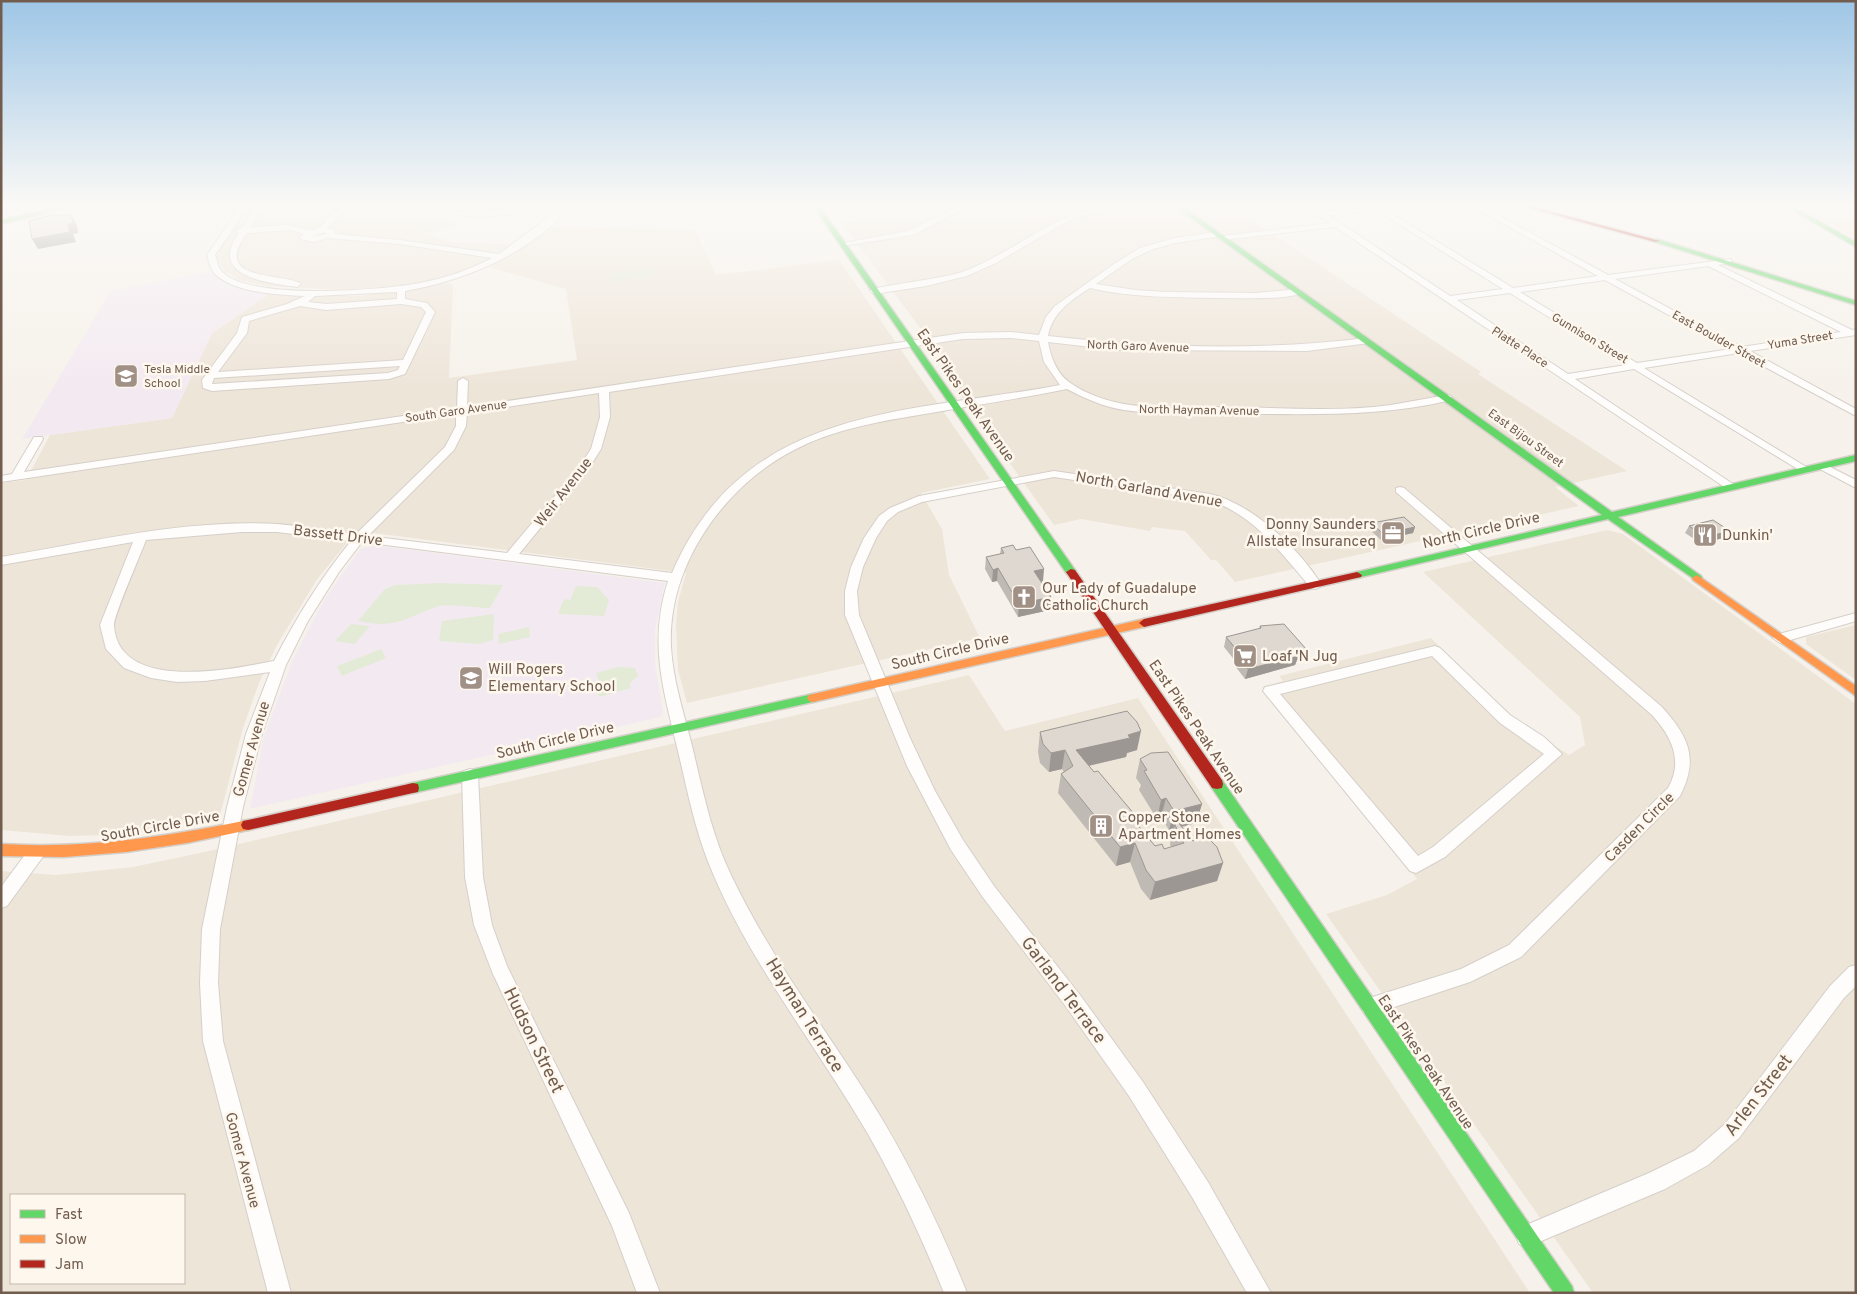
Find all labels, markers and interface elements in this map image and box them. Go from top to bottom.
street label: East Boulder Street [1669,307,1768,372]
street label: Gunnison Street [1548,310,1631,368]
street label: Platte Place [1488,324,1551,372]
street label: East Pikes Peak Avenue [912,325,1018,466]
street label: Yuma Street [1766,328,1834,354]
street label: North Garo Avenue [1087,337,1189,357]
place label: Tesla Middle School [144,362,210,392]
school or university icon: Tesla Middle School [113,363,139,389]
street label: South Garo Avenue [404,397,508,427]
street label: North Hayman Avenue [1139,402,1259,420]
street label: East Bijou Street [1484,406,1567,472]
street label: Weir Avenue [531,454,597,532]
street label: North Garland Avenue [1074,468,1224,513]
street label: North Circle Drive [1421,509,1542,554]
place label: Donny Saunders Allstate Insuranceq [1246,516,1376,552]
office icon: Donny Saunders Allstate Insuranceq [1380,520,1406,546]
street label: Bassett Drive [292,522,384,551]
restaurant icon: Dunkin' [1692,522,1718,548]
place label: Dunkin' [1722,527,1773,546]
place label: Our Lady of Guadalupe Catholic Church [1042,580,1197,616]
church icon: Our Lady of Guadalupe Catholic Church [1011,584,1037,610]
street label: South Circle Drive [890,630,1011,675]
supermarket icon: Loaf 'N Jug [1232,643,1258,669]
place label: Loaf 'N Jug [1262,648,1338,667]
street label: East Pikes Peak Avenue [1144,657,1248,799]
place label: Will Rogers Elementary School [488,661,615,697]
school or university icon: Will Rogers Elementary School [458,665,484,691]
street label: Gomer Avenue [230,699,275,799]
street label: South Circle Drive [495,719,616,764]
street label: Casden Circle [1601,789,1679,867]
street label: South Circle Drive [99,808,221,847]
place label: Copper Stone Apartment Homes [1118,809,1241,845]
building icon: Copper Stone Apartment Homes [1088,813,1114,839]
street label: Garland Terrace [1015,933,1111,1049]
street label: Hayman Terrace [759,954,848,1077]
street label: Hudson Street [497,984,568,1097]
street label: East Pikes Peak Avenue [1373,992,1477,1134]
street label: Arlen Street [1720,1050,1798,1141]
street label: Gomer Avenue [220,1110,263,1211]
legend [10,1194,185,1284]
text: Fast [55,1206,83,1225]
text: Slow [55,1231,87,1250]
text: Jam [55,1256,84,1275]

